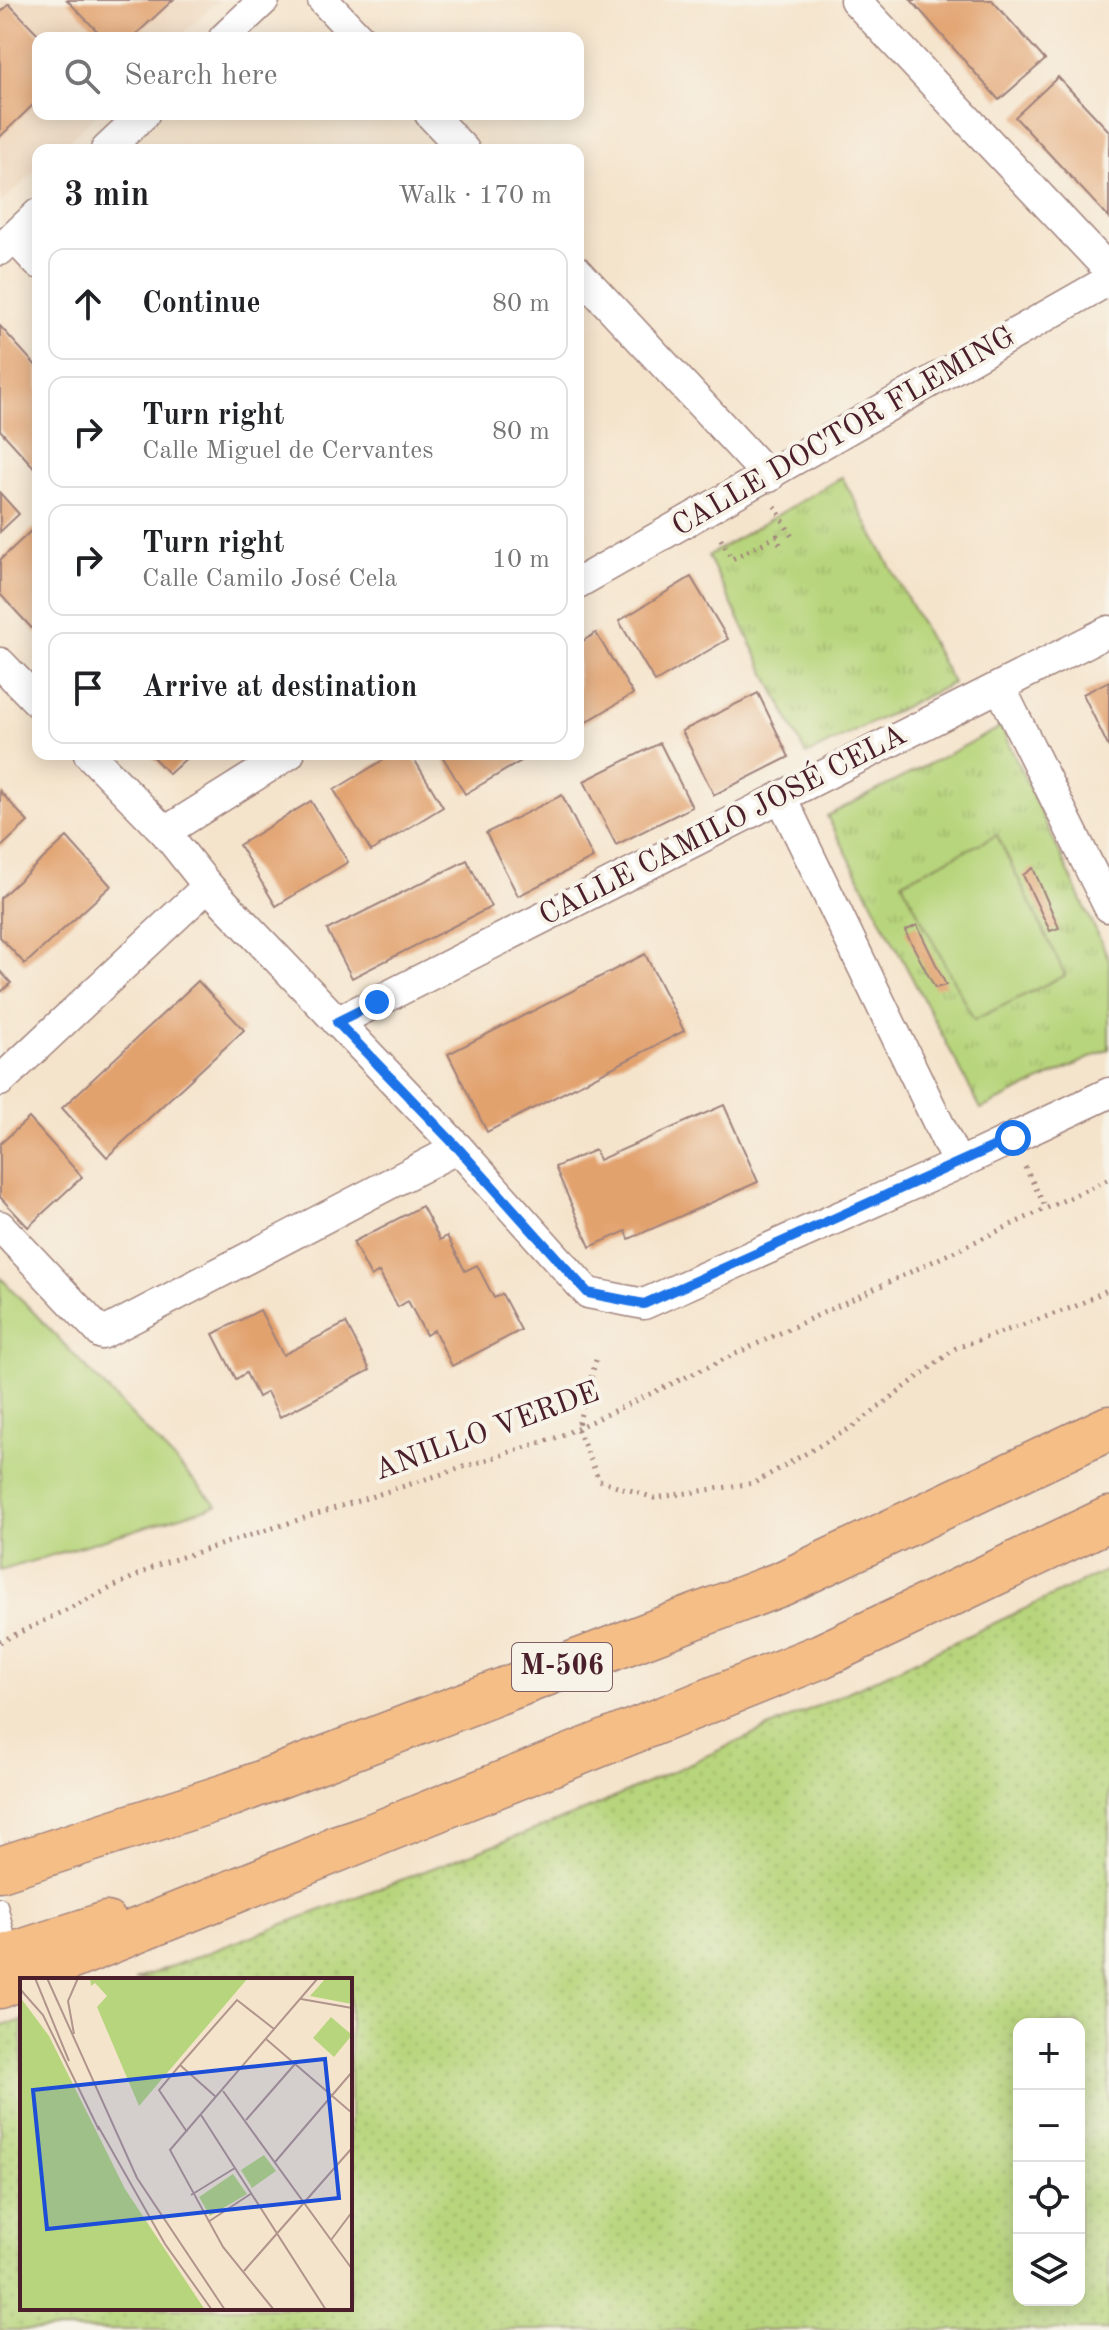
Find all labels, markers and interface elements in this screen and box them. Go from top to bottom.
search box [32,32,584,120]
icon: search [60,54,104,98]
text: Search here [124,61,278,91]
text: 3 min [64,179,149,213]
text: Walk · 170 m [398,183,552,209]
icon: ahead [66,282,110,326]
text: Continue [142,289,261,319]
text: 80 m [492,291,550,317]
street label: CALLE DOCTOR FLEMING [667,321,1021,543]
text: Turn right [142,401,284,431]
icon: right [66,410,110,454]
text: 80 m [492,419,550,445]
text: Calle Miguel de Cervantes [142,438,434,464]
text: Turn right [142,529,284,559]
icon: right [66,538,110,582]
text: 10 m [492,547,550,573]
text: Calle Camilo José Cela [142,566,397,592]
icon: arrive [66,666,110,710]
text: Arrive at destination [142,673,417,703]
street label: CALLE CAMILO JOSÉ CELA [532,716,911,932]
route end [359,984,395,1020]
route start [995,1120,1031,1156]
street label: ANILLO VERDE [371,1377,603,1487]
road number: M-506 [512,1643,612,1691]
inset map [20,1978,352,2310]
map controls [1013,2018,1085,2306]
button: + [1013,2018,1085,2090]
button: − [1013,2090,1085,2162]
button: locate [1013,2162,1085,2234]
button: layers [1013,2234,1085,2306]

